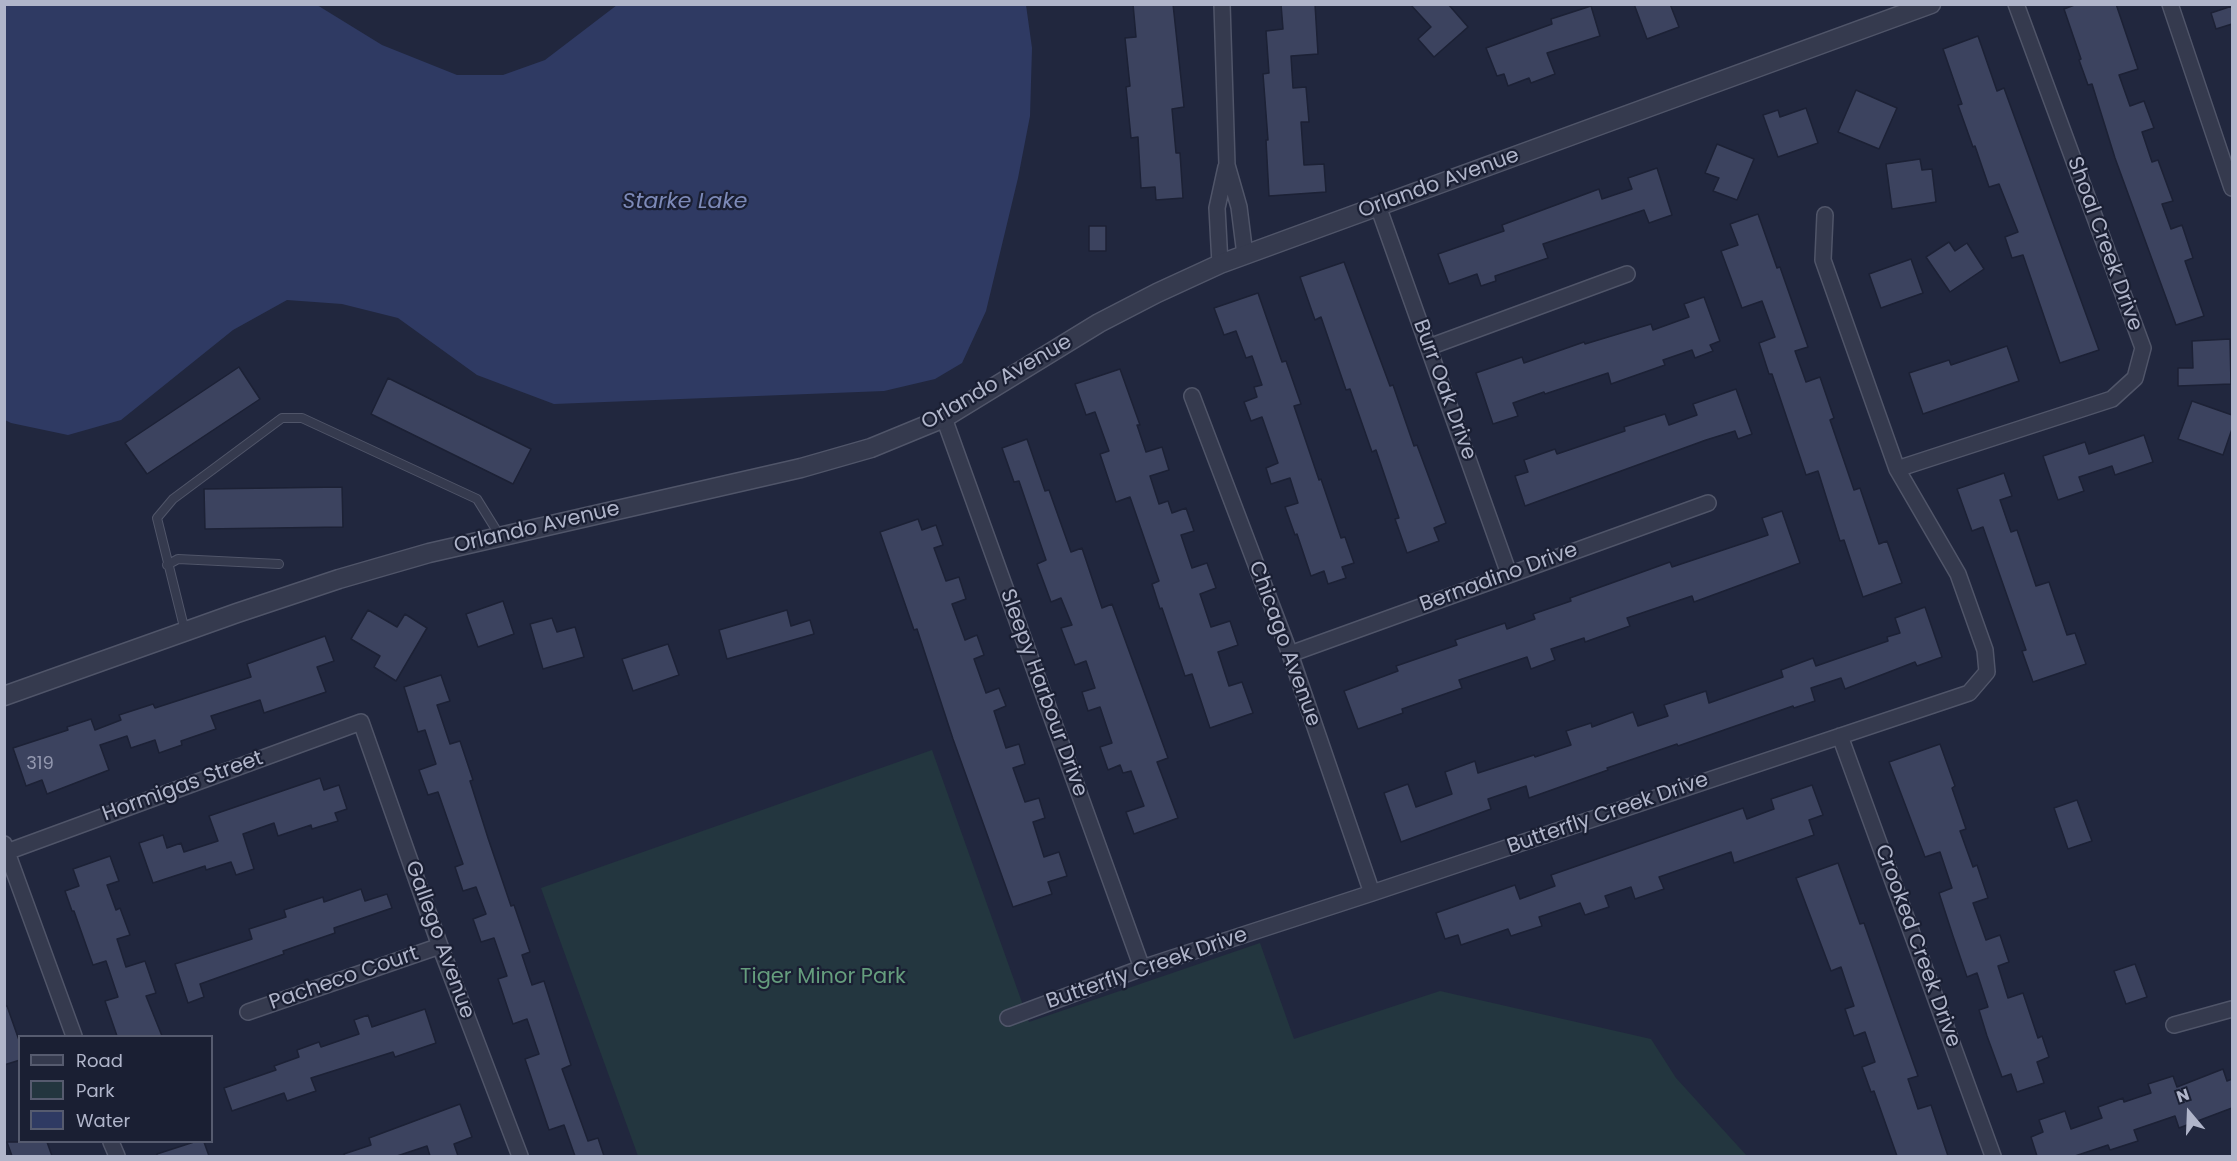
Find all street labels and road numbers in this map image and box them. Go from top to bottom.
street label: Orlando Avenue [1355,143,1523,225]
street label: Shoal Creek Drive [2061,154,2147,334]
street label: Burr Oak Drive [1407,316,1481,464]
street label: Orlando Avenue [917,330,1077,436]
street label: Orlando Avenue [452,497,622,559]
street label: Bernadino Drive [1417,538,1581,618]
street label: Chicago Avenue [1242,558,1326,730]
street label: Sleepy Harbour Drive [994,586,1092,800]
street label: Hormigas Street [99,746,267,828]
street label: Butterfly Creek Drive [1504,768,1712,860]
street label: Crooked Creek Drive [1869,841,1965,1051]
street label: Gallego Avenue [399,858,479,1022]
street label: Butterfly Creek Drive [1043,923,1251,1015]
street label: Pacheco Court [266,942,422,1016]

